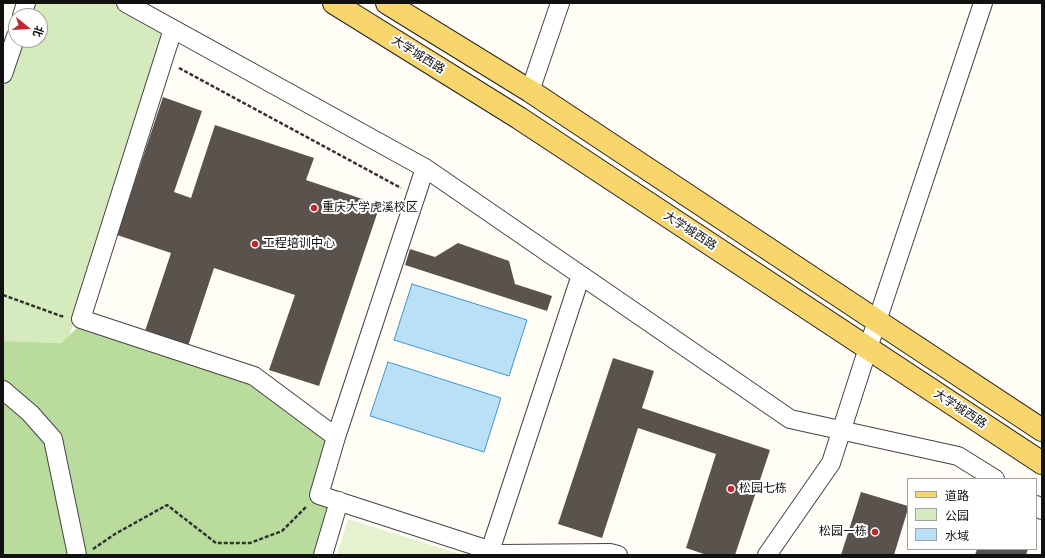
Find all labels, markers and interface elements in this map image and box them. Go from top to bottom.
north arrow [8,8,48,48]
text: 北 [30,24,47,39]
street label: 大学城西路 [389,33,447,77]
place label: 重庆大学虎溪校区 [322,201,418,215]
marker: 重庆大学虎溪校区 [309,203,319,213]
street label: 大学城西路 [661,209,719,253]
place label: 工程培训中心 [263,237,335,251]
marker: 工程培训中心 [250,239,260,249]
street label: 大学城西路 [931,387,989,431]
legend [907,478,1037,550]
place label: 松园七栋 [739,482,787,496]
marker: 松园七栋 [726,484,736,494]
text: 道路 [945,488,969,503]
text: 公园 [945,508,969,523]
place label: 松园一栋 [819,525,867,539]
marker: 松园一栋 [870,527,880,537]
text: 水域 [945,528,969,543]

